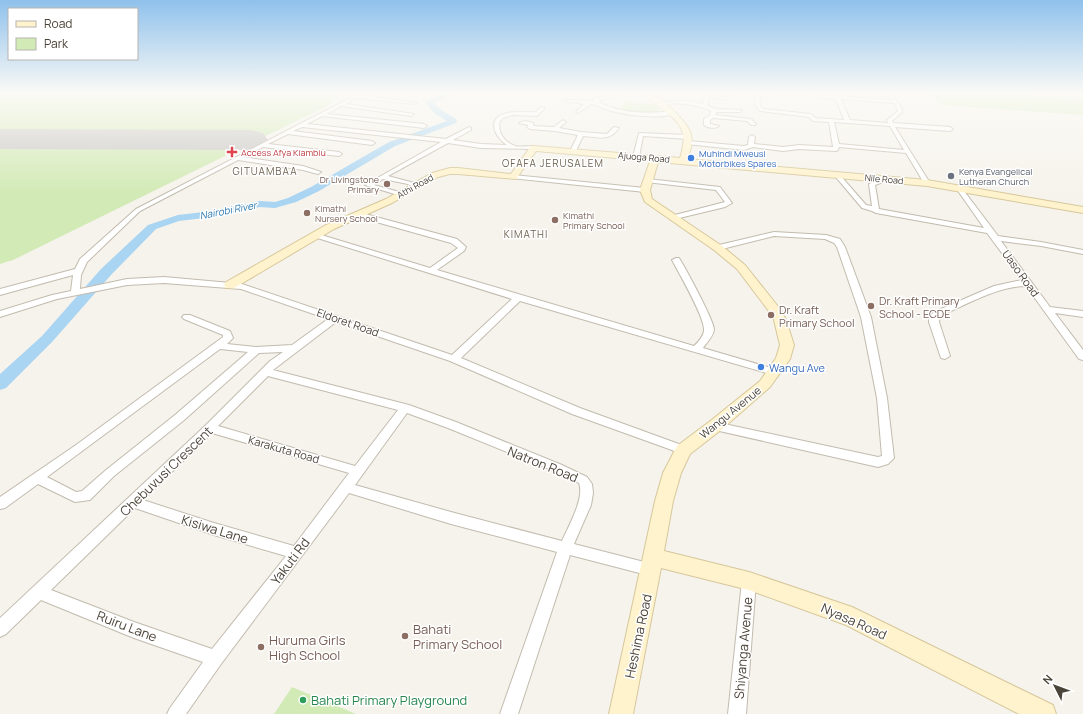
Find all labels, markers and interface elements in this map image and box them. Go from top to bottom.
legend [8,8,138,60]
text: Road [44,15,72,32]
text: Park [44,35,69,52]
marker: Access Afya Kiambiu [226,146,238,158]
place label: Access Afya Kiambiu [241,146,326,159]
place label: Muhindi Mweusi Motorbikes Spares [699,147,777,170]
street label: Ajuoga Road [617,148,671,166]
marker: Muhindi Mweusi Motorbikes Spares [686,153,696,163]
district label: OFAFA JERUSALEM [502,156,604,170]
district label: GITUAMBAA [233,164,297,178]
place label: Kenya Evangelical Lutheran Church [959,165,1032,188]
street label: Athi Road [394,171,436,201]
street label: Nile Road [864,171,904,187]
marker: Kenya Evangelical Lutheran Church [946,171,956,181]
place label: Dr Livingstone Primary [320,173,379,196]
marker: Dr Livingstone Primary [382,179,392,189]
water label: Nairobi River [198,197,259,222]
place label: Kimathi Nursery School [315,202,378,225]
marker: Kimathi Nursery School [302,208,312,218]
place label: Kimathi Primary School [563,209,625,232]
marker: Kimathi Primary School [550,215,560,225]
district label: KIMATHI [504,227,548,241]
street label: Uaso Road [999,247,1043,299]
place label: Dr. Kraft Primary School - ECDE [879,293,960,321]
marker: Dr. Kraft Primary School - ECDE [866,301,876,311]
place label: Dr. Kraft Primary School [779,302,855,330]
street label: Eldoret Road [315,304,381,340]
marker: Dr. Kraft Primary School [766,310,776,320]
place label: Wangu Ave [769,360,826,375]
marker: Wangu Ave [756,362,766,372]
street label: Wangu Avenue [696,382,764,442]
street label: Chebuvusi Crescent [116,422,216,520]
street label: Karakuta Road [247,432,321,466]
street label: Natron Road [505,442,581,486]
street label: Kisiwa Lane [179,510,251,548]
street label: Yakuti Rd [266,534,314,588]
street label: Heshima Road [620,592,656,680]
street label: Shiyanga Avenue [730,596,756,700]
street label: Nyasa Road [818,599,890,643]
street label: Ruiru Lane [94,606,160,646]
place label: Bahati Primary School [413,620,502,653]
place label: Huruma Girls High School [269,631,346,664]
marker: Bahati Primary School [400,631,410,641]
marker: Huruma Girls High School [256,642,266,652]
north arrow [1035,666,1075,706]
text: N [1039,671,1055,687]
place label: Bahati Primary Playground [311,691,467,709]
marker: Bahati Primary Playground [298,695,308,705]

